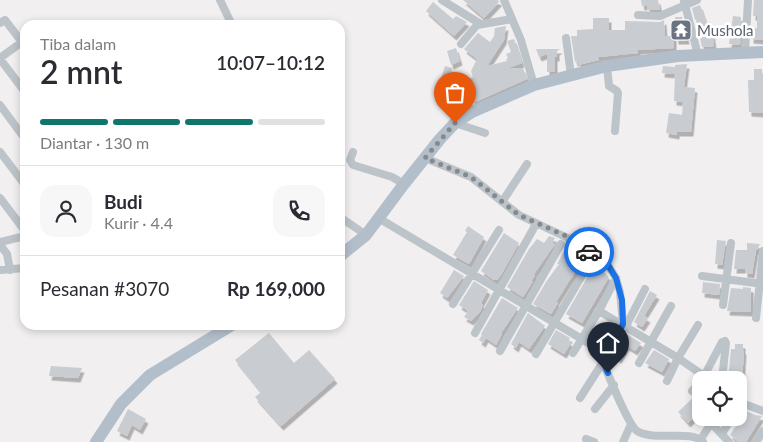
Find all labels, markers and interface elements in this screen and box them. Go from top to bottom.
temple icon: Mushola [669,18,693,42]
place label: Mushola [697,21,754,39]
text: Tiba dalam [40,34,116,53]
text: 10:07–10:12 [216,51,325,74]
text: 2 mnt [40,52,123,91]
pin [434,72,476,123]
icon: bag [441,79,469,107]
text: Diantar · 130 m [40,133,149,152]
button: person [40,185,92,237]
button: phone [273,185,325,237]
text: Budi [104,190,143,213]
text: Kurir · 4.4 [104,213,173,232]
courier [564,227,614,277]
icon: car [575,238,603,266]
text: Pesanan #3070 [40,277,169,300]
text: Rp 169,000 [227,277,325,300]
pin [587,322,629,373]
icon: home [594,329,622,357]
map controls [692,371,747,426]
button: locate [692,371,747,426]

